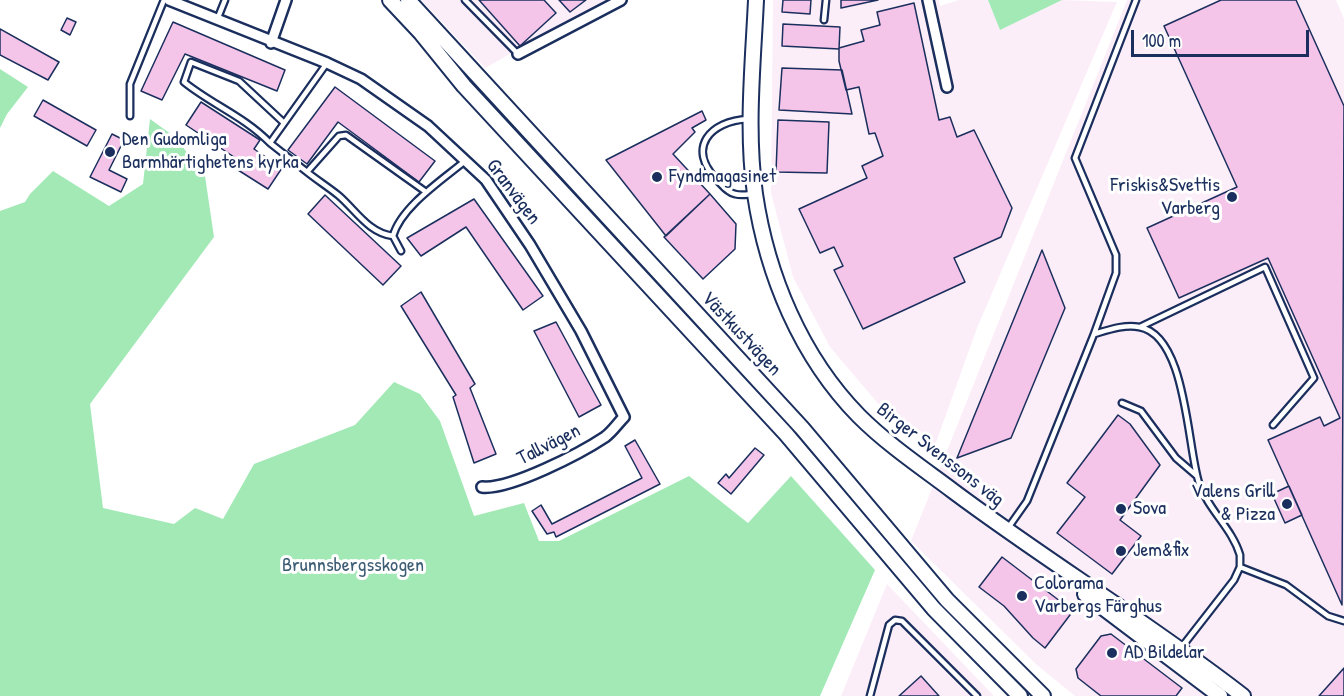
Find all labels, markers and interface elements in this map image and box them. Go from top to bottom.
scale bar [1134,18,1312,56]
text: 100 m [1142,28,1181,53]
place label: Den Gudomliga Barmhärtighetens kyrka [122,128,299,175]
marker: Den Gudomliga Barmhärtighetens kyrka [103,145,117,159]
street label: Granvägen [481,154,545,230]
place label: Fyndmagasinet [669,165,776,189]
marker: Fyndmagasinet [650,170,664,184]
place label: Friskis&Svettis Varberg [1110,174,1220,221]
marker: Friskis&Svettis Varberg [1225,190,1239,204]
street label: Västkustvägen [696,287,786,381]
street label: Birger Svenssons väg [871,398,1009,512]
street label: Tallvägen [513,419,585,471]
place label: Valens Grill & Pizza [1191,480,1275,527]
place label: Sova [1133,497,1166,521]
marker: Valens Grill & Pizza [1280,497,1294,511]
marker: Sova [1114,502,1128,516]
place label: Jem&fix [1133,539,1190,563]
marker: Jem&fix [1114,544,1128,558]
park label: Brunnsbergsskogen [282,554,424,578]
place label: Colorama Varbergs Färghus [1034,572,1162,619]
marker: Colorama Varbergs Färghus [1015,589,1029,603]
place label: AD Bildelar [1124,641,1204,665]
marker: AD Bildelar [1105,646,1119,660]

